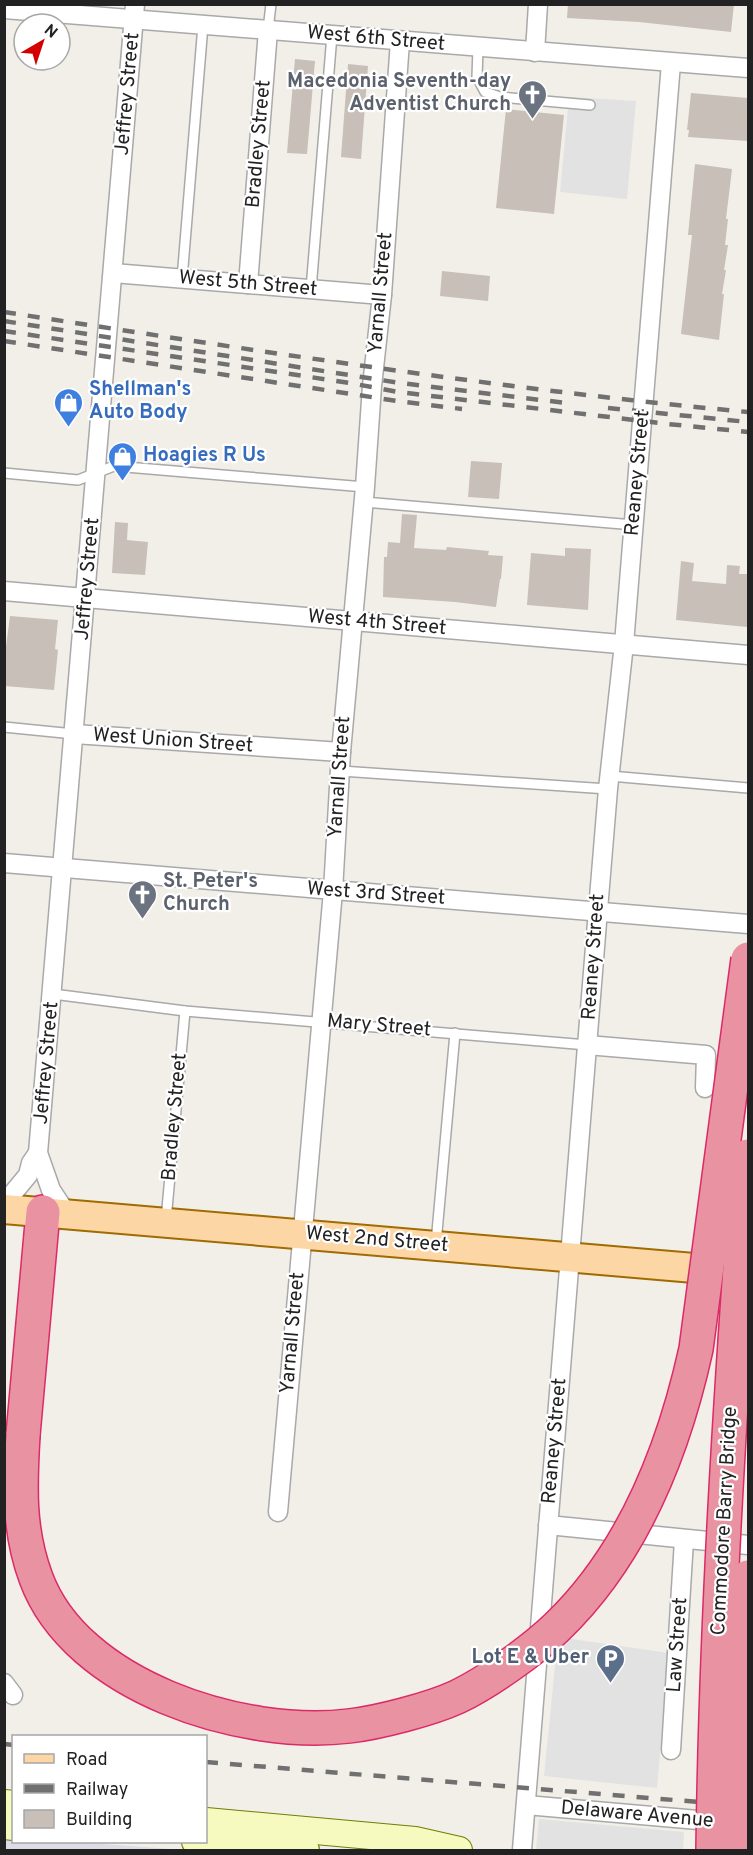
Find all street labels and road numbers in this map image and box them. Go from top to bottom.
street label: West 6th Street [306,20,446,58]
street label: Jeffrey Street [110,32,146,156]
street label: Bradley Street [240,79,278,209]
street label: Yarnall Street [363,231,399,355]
street label: West 5th Street [178,265,318,303]
street label: Reaney Street [620,409,656,537]
street label: Jeffrey Street [70,517,106,641]
street label: West 4th Street [307,604,447,642]
street label: Yarnall Street [323,715,357,839]
street label: West Union Street [92,722,254,760]
street label: West 3rd Street [306,876,446,912]
street label: Reaney Street [577,893,611,1021]
street label: Jeffrey Street [29,1001,65,1125]
street label: Mary Street [326,1008,432,1044]
street label: Bradley Street [156,1052,194,1182]
street label: West 2nd Street [305,1221,449,1259]
street label: Yarnall Street [275,1271,311,1395]
street label: Reaney Street [537,1377,573,1505]
street label: Commodore Barry Bridge [706,1406,744,1636]
street label: Law Street [662,1596,694,1694]
street label: Delaware Avenue [559,1795,715,1835]

